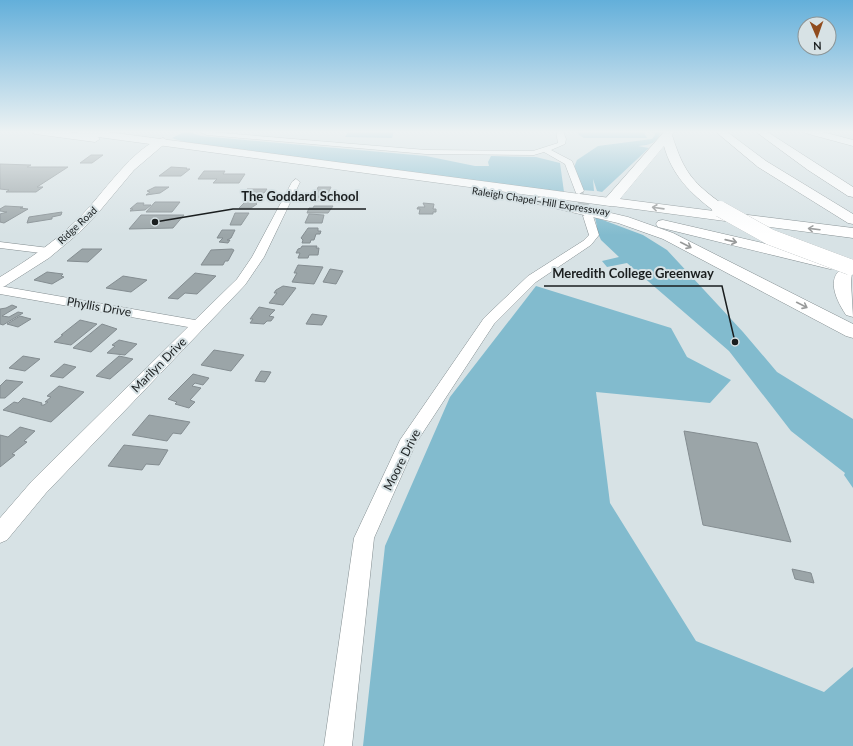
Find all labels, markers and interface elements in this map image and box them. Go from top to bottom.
north arrow [797,16,837,56]
text: N [813,40,822,53]
callout: The Goddard School [233,184,366,209]
street label: Raleigh Chapel–Hill Expressway [471,184,612,218]
text: The Goddard School [241,188,359,204]
street label: Ridge Road [55,204,99,246]
one-way arrow [651,204,664,212]
one-way arrow [808,225,821,233]
one-way arrow [724,237,737,245]
one-way arrow [680,242,692,250]
callout: Meredith College Greenway [544,261,722,286]
text: Meredith College Greenway [552,265,714,281]
street label: Phyllis Drive [66,293,133,320]
one-way arrow [795,302,807,309]
street label: Marilyn Drive [128,334,189,395]
street label: Moore Drive [380,427,423,493]

